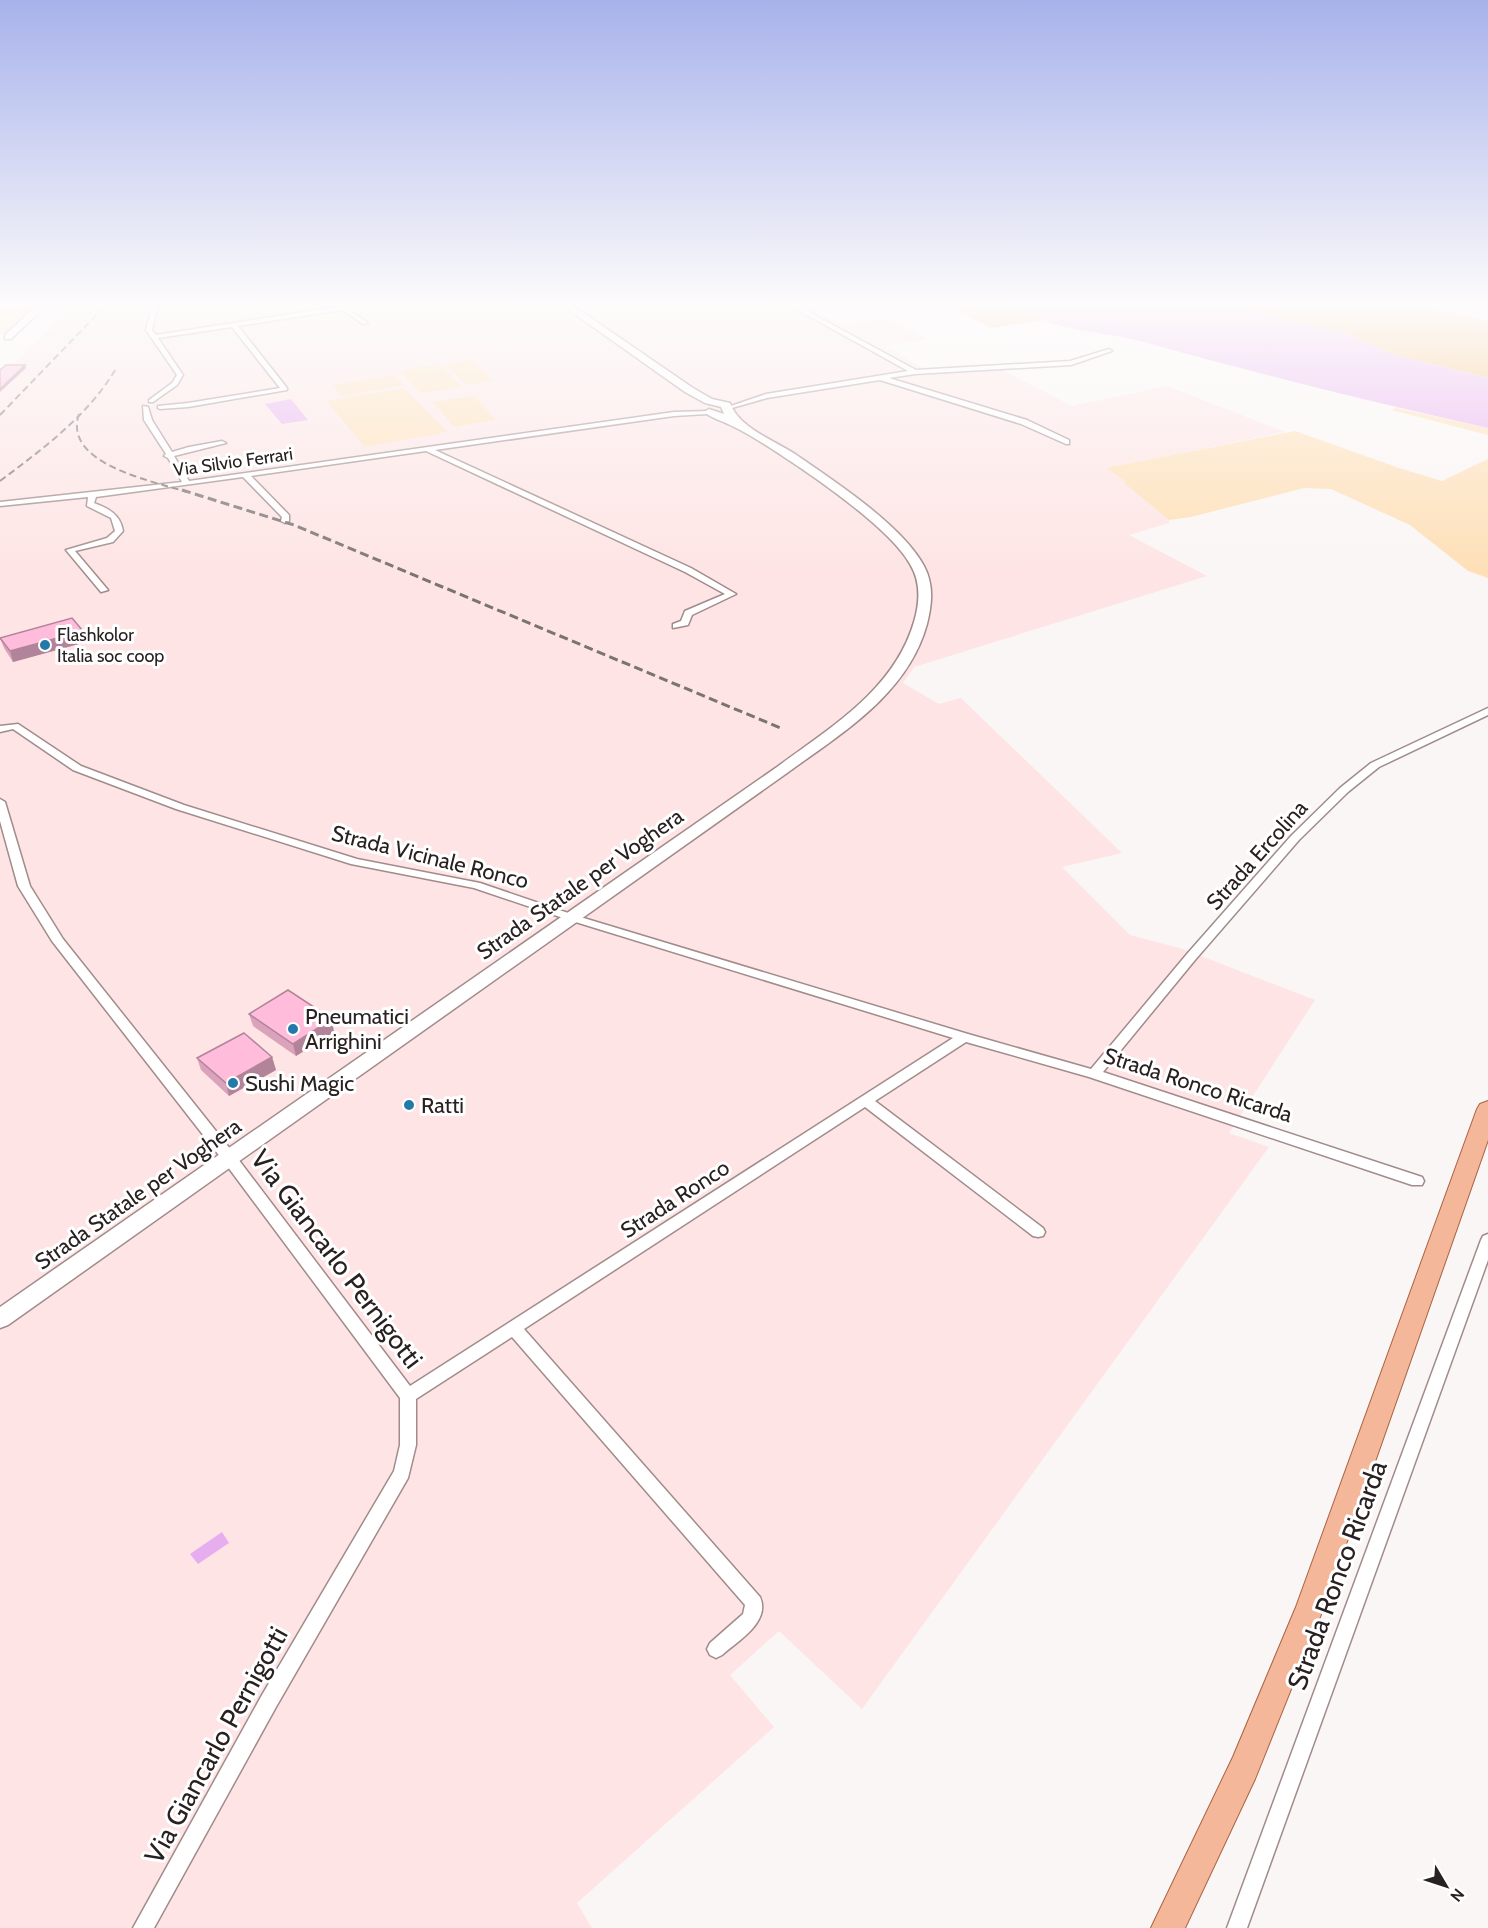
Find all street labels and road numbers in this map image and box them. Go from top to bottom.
street label: Via Silvio Ferrari [172,443,294,481]
street label: Strada Ercolina [1201,794,1314,915]
street label: Strada Statale per Voghera [472,802,689,966]
street label: Strada Vicinale Ronco [329,819,531,895]
street label: Strada Ronco Ricarda [1100,1042,1296,1128]
street label: Strada Statale per Voghera [30,1112,247,1276]
street label: Via Giancarlo Pernigotti [244,1143,430,1375]
street label: Strada Ronco [616,1154,734,1244]
street label: Strada Ronco Ricarda [1280,1456,1394,1694]
street label: Via Giancarlo Pernigotti [137,1621,295,1869]

